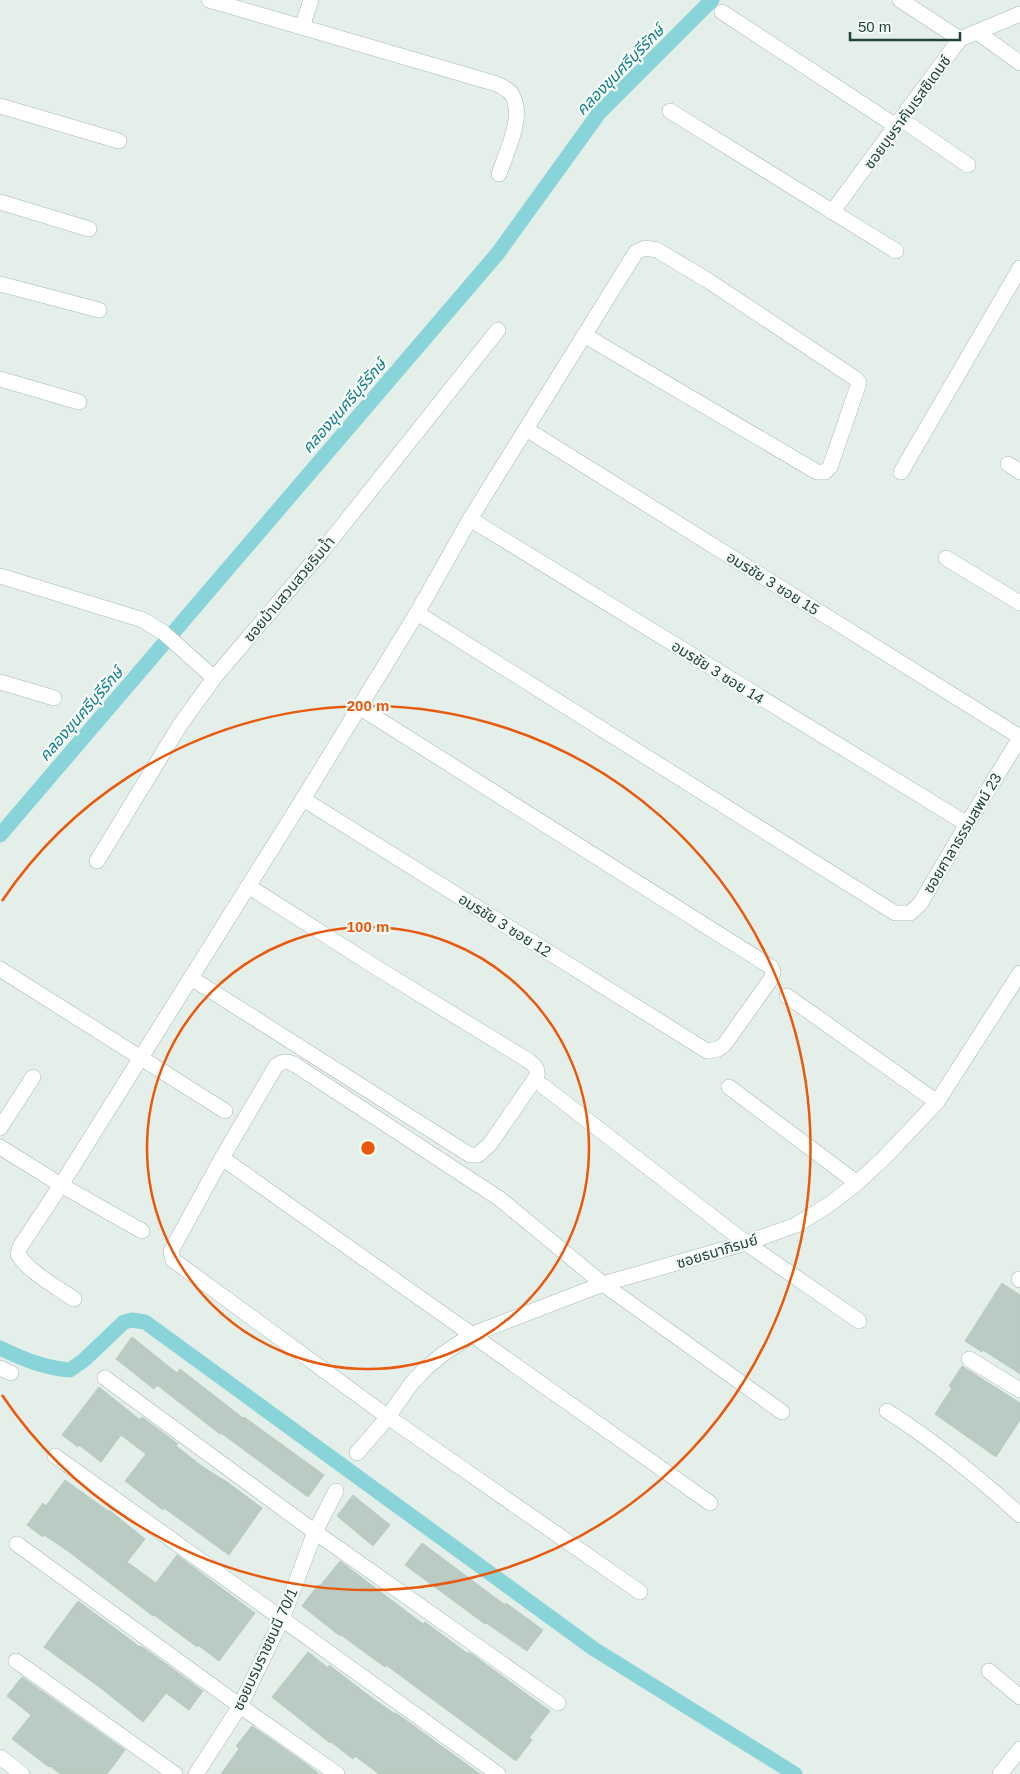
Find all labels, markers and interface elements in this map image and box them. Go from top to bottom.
scale bar [850,10,960,42]
text: 50 m [858,18,891,35]
water label: คลองขุนศรีบุรีรักษ์ [573,20,671,120]
street label: ซอยบุษราคัมเรสซิเดนซ์ [860,52,955,173]
water label: คลองขุนศรีบุรีรักษ์ [299,354,393,458]
street label: ซอยบ้านสวนสวยริมน้ำ [239,532,338,645]
street label: อมรชัย 3 ซอย 15 [724,548,822,618]
street label: อมรชัย 3 ซอย 14 [669,637,767,707]
water label: คลองขุนศรีบุรีรักษ์ [36,662,130,766]
text: 200 m [347,697,389,714]
street label: ซอยศาลาธรรมสพน์ 23 [919,770,1005,896]
street label: อมรชัย 3 ซอย 12 [456,890,554,960]
text: 100 m [347,918,389,935]
centre of rings [359,1139,377,1157]
street label: ซอยธนาภิรมย์ [674,1231,760,1271]
street label: ซอยบรมราชชนนี 70/1 [229,1585,301,1713]

